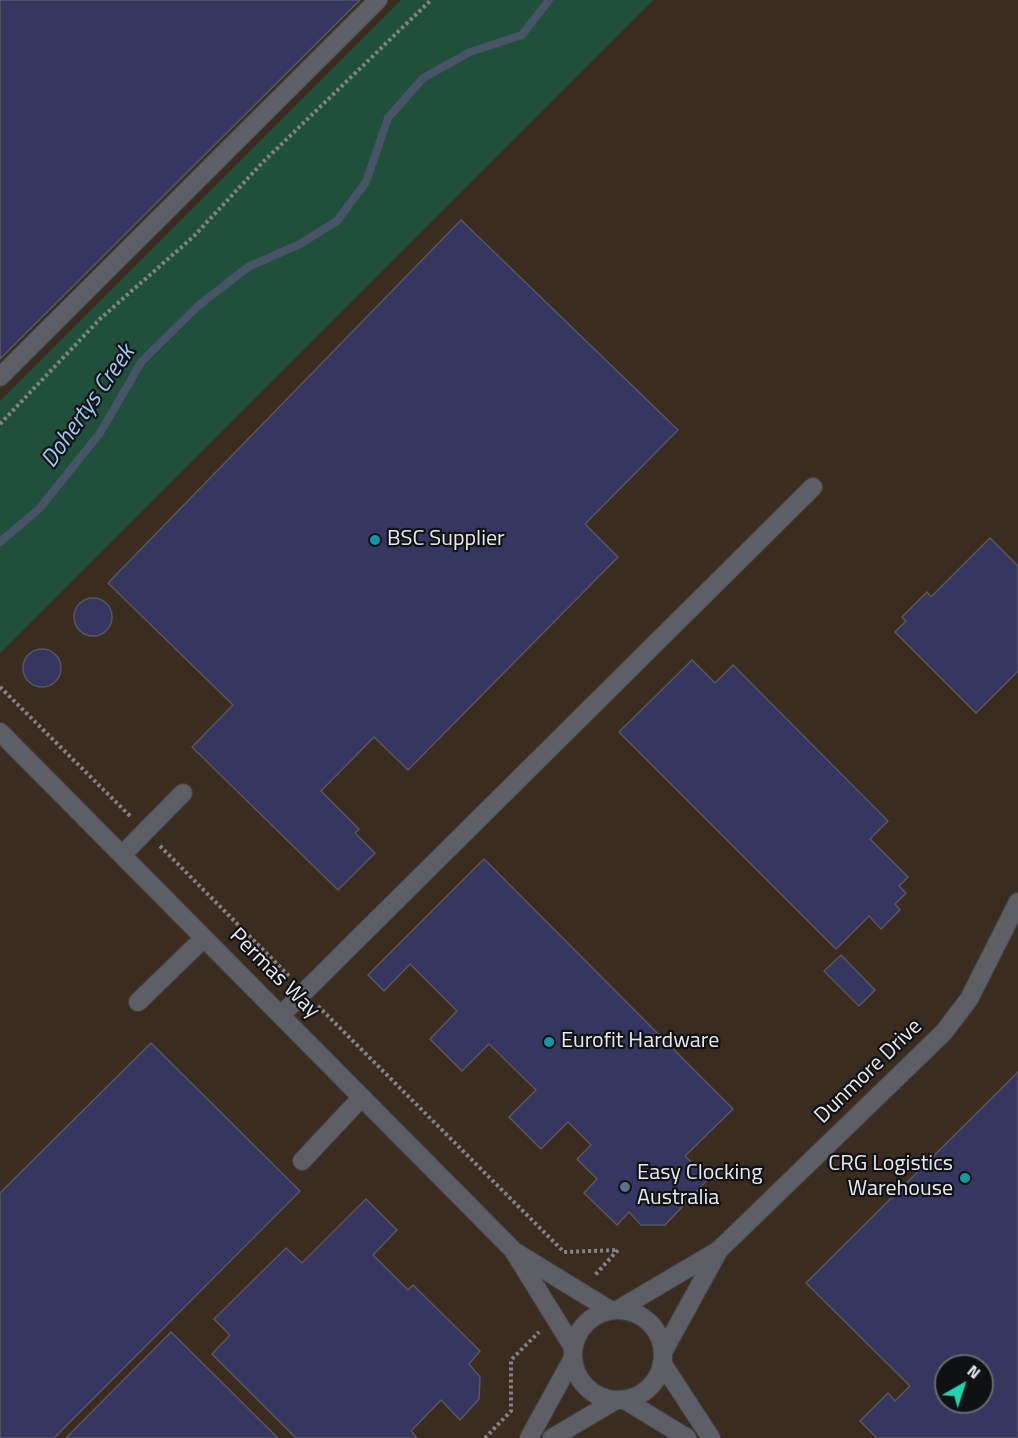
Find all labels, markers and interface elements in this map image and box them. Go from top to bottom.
water label: Dohertys Creek [36,340,142,474]
place label: BSC Supplier [387,527,505,553]
marker: BSC Supplier [368,533,382,547]
street label: Permas Way [223,923,325,1025]
street label: Dunmore Drive [810,1014,928,1130]
place label: Eurofit Hardware [561,1029,719,1055]
marker: Eurofit Hardware [542,1035,556,1049]
place label: CRG Logistics Warehouse [828,1152,953,1204]
place label: Easy Clocking Australia [637,1161,762,1212]
marker: CRG Logistics Warehouse [958,1171,972,1185]
marker: Easy Clocking Australia [618,1180,632,1194]
north arrow [934,1354,994,1414]
text: N [962,1359,986,1384]

